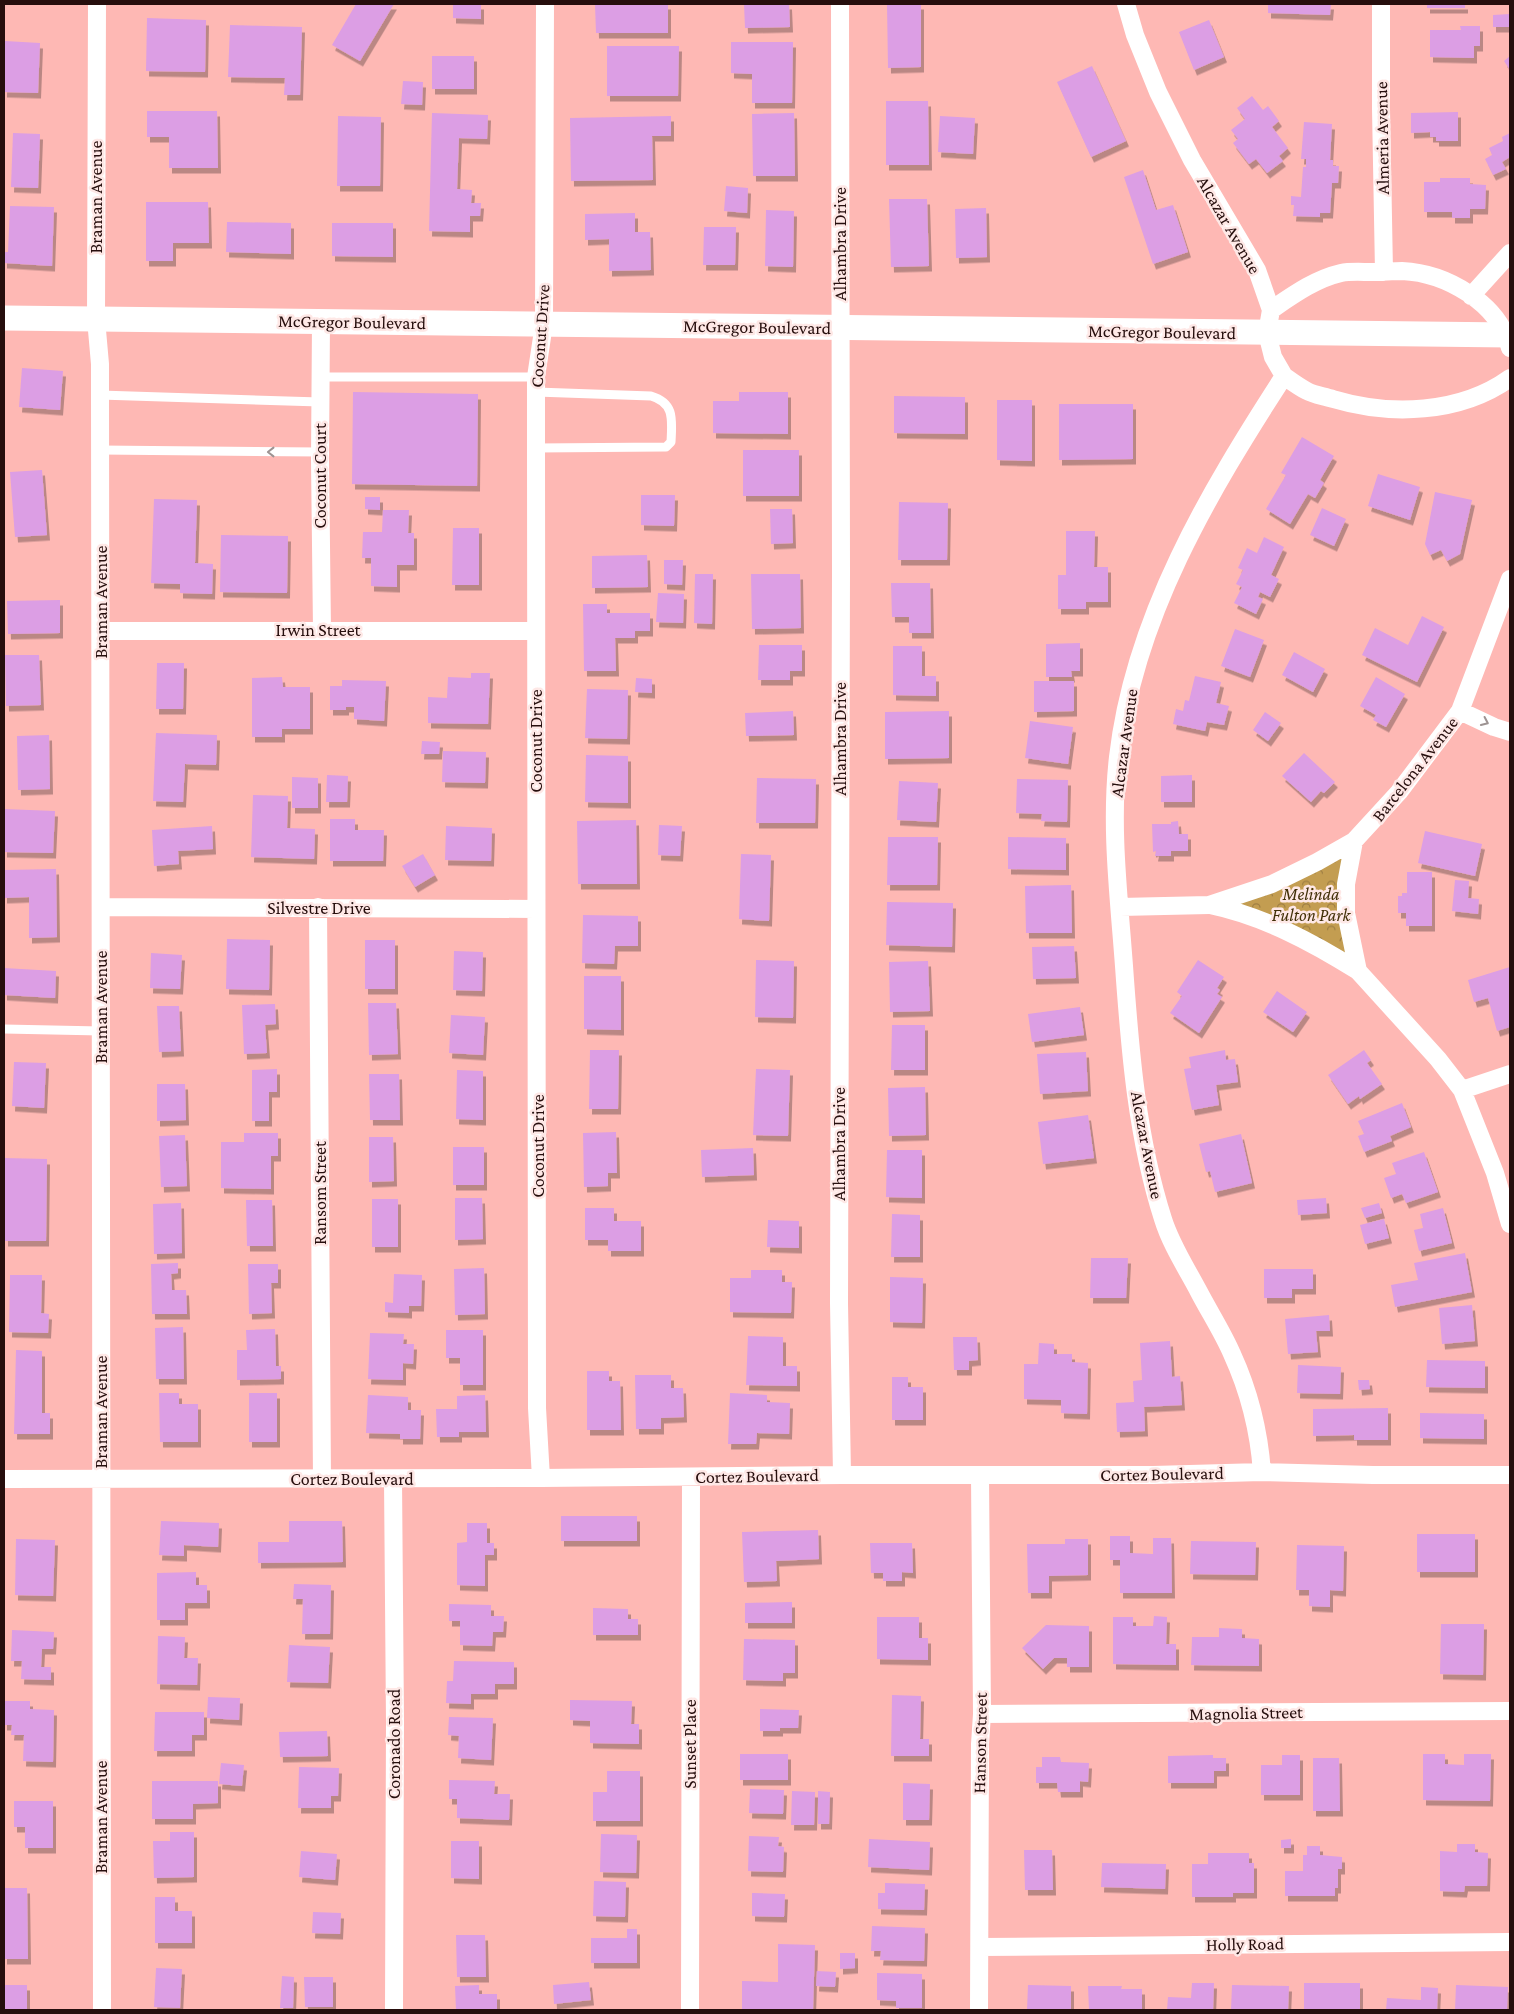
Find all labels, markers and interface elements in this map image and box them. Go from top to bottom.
street label: Almeria Avenue [1371,81,1393,195]
street label: Braman Avenue [86,140,106,254]
street label: Alcazar Avenue [1193,173,1265,277]
street label: Alhambra Drive [830,187,850,301]
street label: Coconut Drive [526,284,554,388]
street label: McGregor Boulevard [278,311,427,333]
street label: McGregor Boulevard [683,316,832,338]
street label: McGregor Boulevard [1088,321,1237,343]
street label: Coconut Court [310,422,330,529]
one-way arrow [267,447,274,457]
street label: Braman Avenue [91,545,111,659]
street label: Irwin Street [275,620,362,640]
street label: Alhambra Drive [830,682,850,796]
street label: Alcazar Avenue [1106,687,1142,799]
street label: Coconut Drive [526,689,546,793]
street label: Barcelona Avenue [1368,713,1462,825]
one-way arrow [1480,716,1489,727]
park label: Melinda Fulton Park [1272,884,1351,925]
street label: Silvestre Drive [267,898,371,918]
street label: Braman Avenue [91,950,111,1064]
street label: Alhambra Drive [829,1087,849,1201]
street label: Alcazar Avenue [1127,1089,1167,1201]
street label: Coconut Drive [528,1094,548,1198]
street label: Ransom Street [310,1140,330,1245]
street label: Braman Avenue [91,1355,111,1469]
street label: Cortez Boulevard [1100,1463,1224,1485]
street label: Cortez Boulevard [695,1465,819,1487]
street label: Cortez Boulevard [290,1469,414,1489]
street label: Coronado Road [384,1688,404,1799]
street label: Hanson Street [969,1691,991,1794]
street label: Sunset Place [680,1699,700,1789]
street label: Magnolia Street [1189,1702,1304,1724]
street label: Braman Avenue [91,1760,111,1874]
street label: Holly Road [1206,1933,1285,1955]

